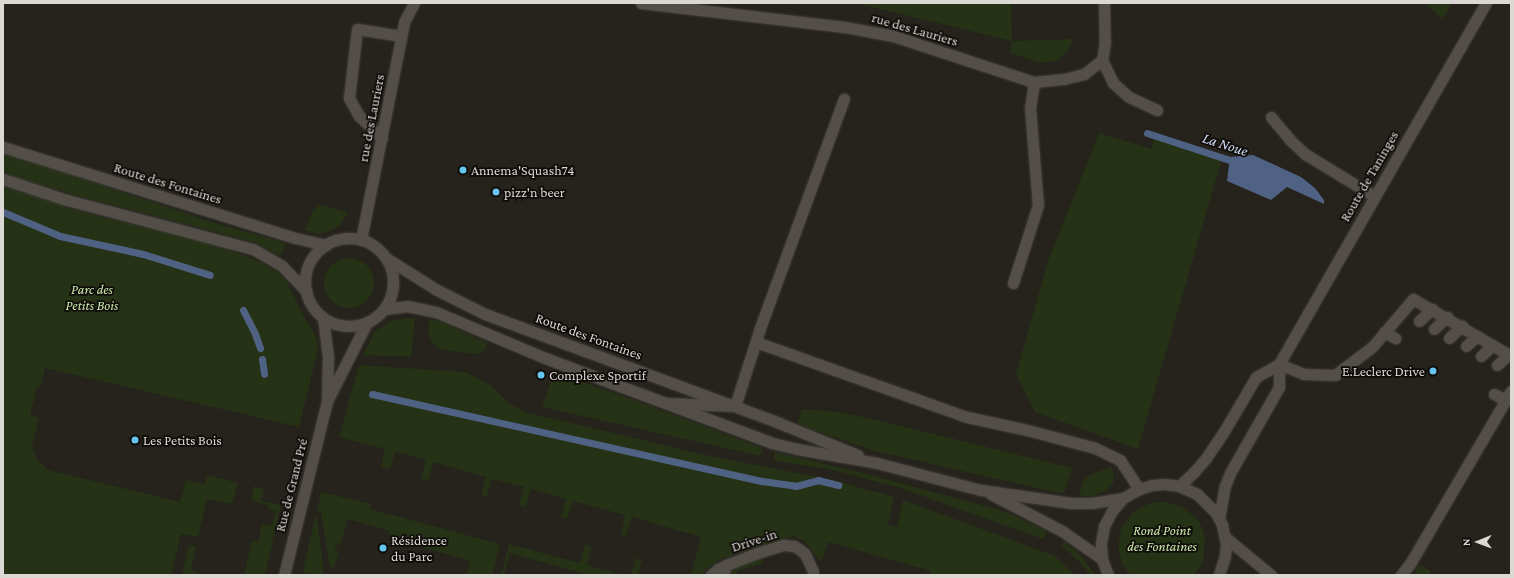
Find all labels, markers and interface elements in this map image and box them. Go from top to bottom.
street label: rue des Lauriers [870,9,960,49]
street label: rue des Lauriers [354,73,388,163]
street label: Route de Taninges [1336,128,1402,224]
water label: La Noue [1200,129,1250,161]
street label: Route des Fontaines [112,159,224,207]
place label: Annema'Squash74 [471,162,575,178]
marker: Annema'Squash74 [458,165,468,175]
place label: pizz'n beer [504,184,565,200]
marker: pizz'n beer [491,187,501,197]
park label: Parc des Petits Bois [66,281,118,314]
street label: Route des Fontaines [534,309,644,363]
place label: E.Leclerc Drive [1342,363,1425,379]
marker: E.Leclerc Drive [1428,366,1438,376]
place label: Complexe Sportif [549,367,646,383]
marker: Complexe Sportif [536,370,546,380]
place label: Les Petits Bois [143,432,222,448]
marker: Les Petits Bois [130,435,140,445]
street label: Rue de Grand Pré [271,437,311,533]
park label: Rond Point des Fontaines [1127,522,1197,554]
north arrow [1458,522,1498,562]
street label: Drive-in [729,525,779,555]
place label: Résidence du Parc [391,532,447,564]
text: N [1460,538,1472,546]
marker: Résidence du Parc [378,543,388,553]

